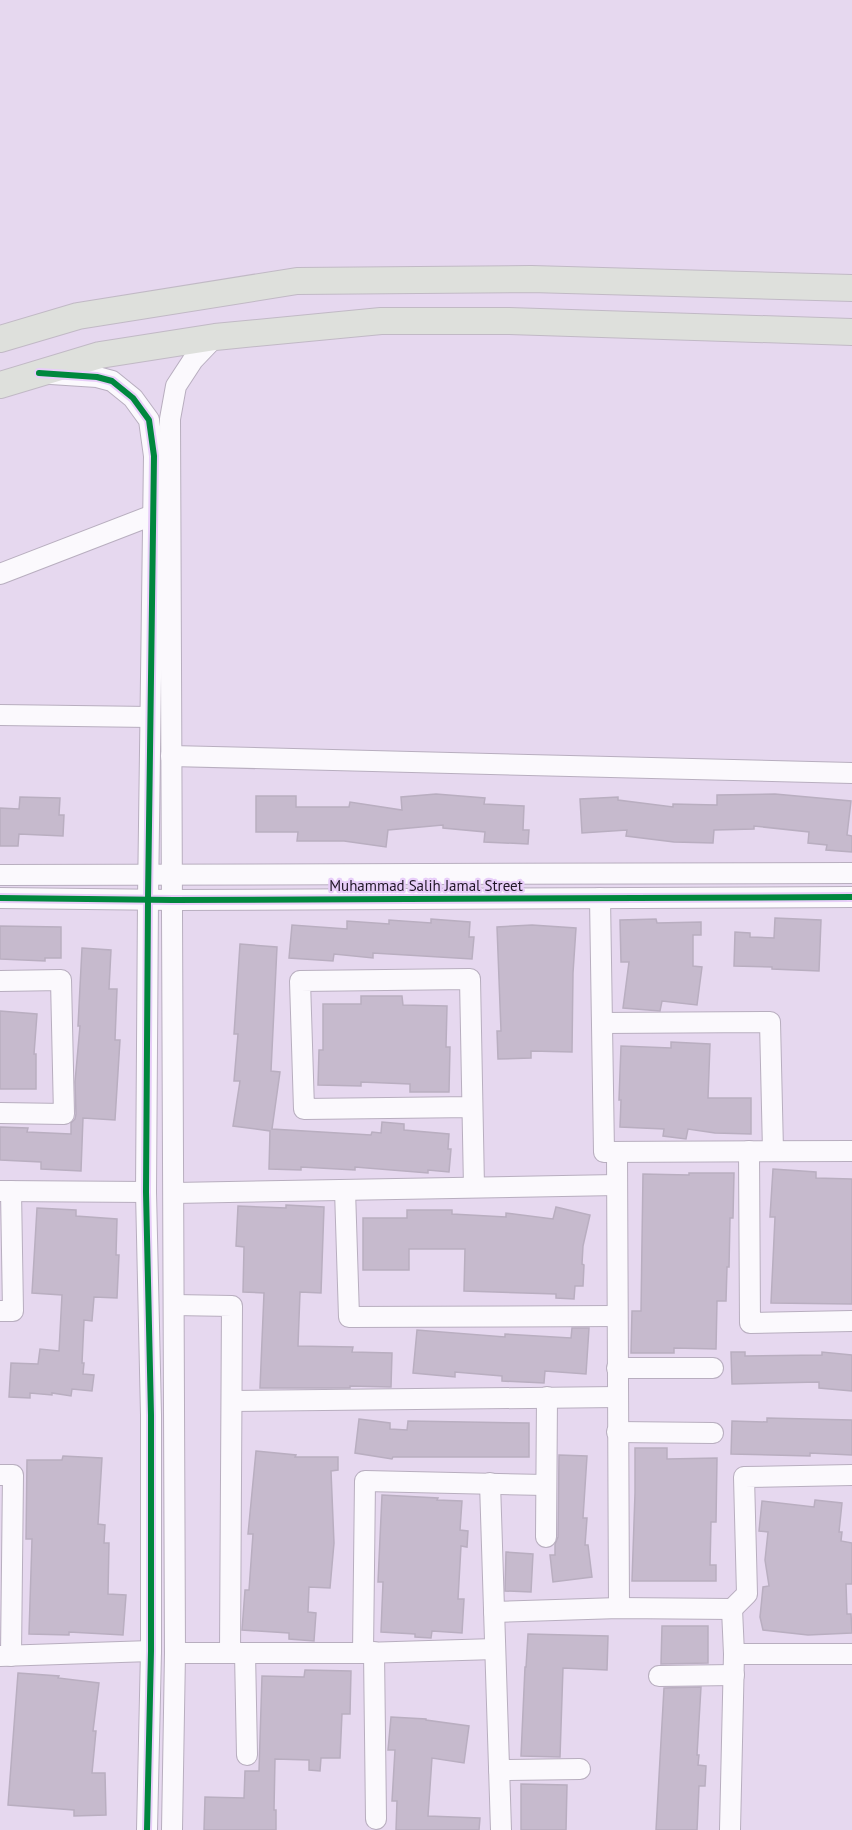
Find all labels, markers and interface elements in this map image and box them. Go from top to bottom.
street label: Muhammad Salih Jamal Street [329,876,523,895]

